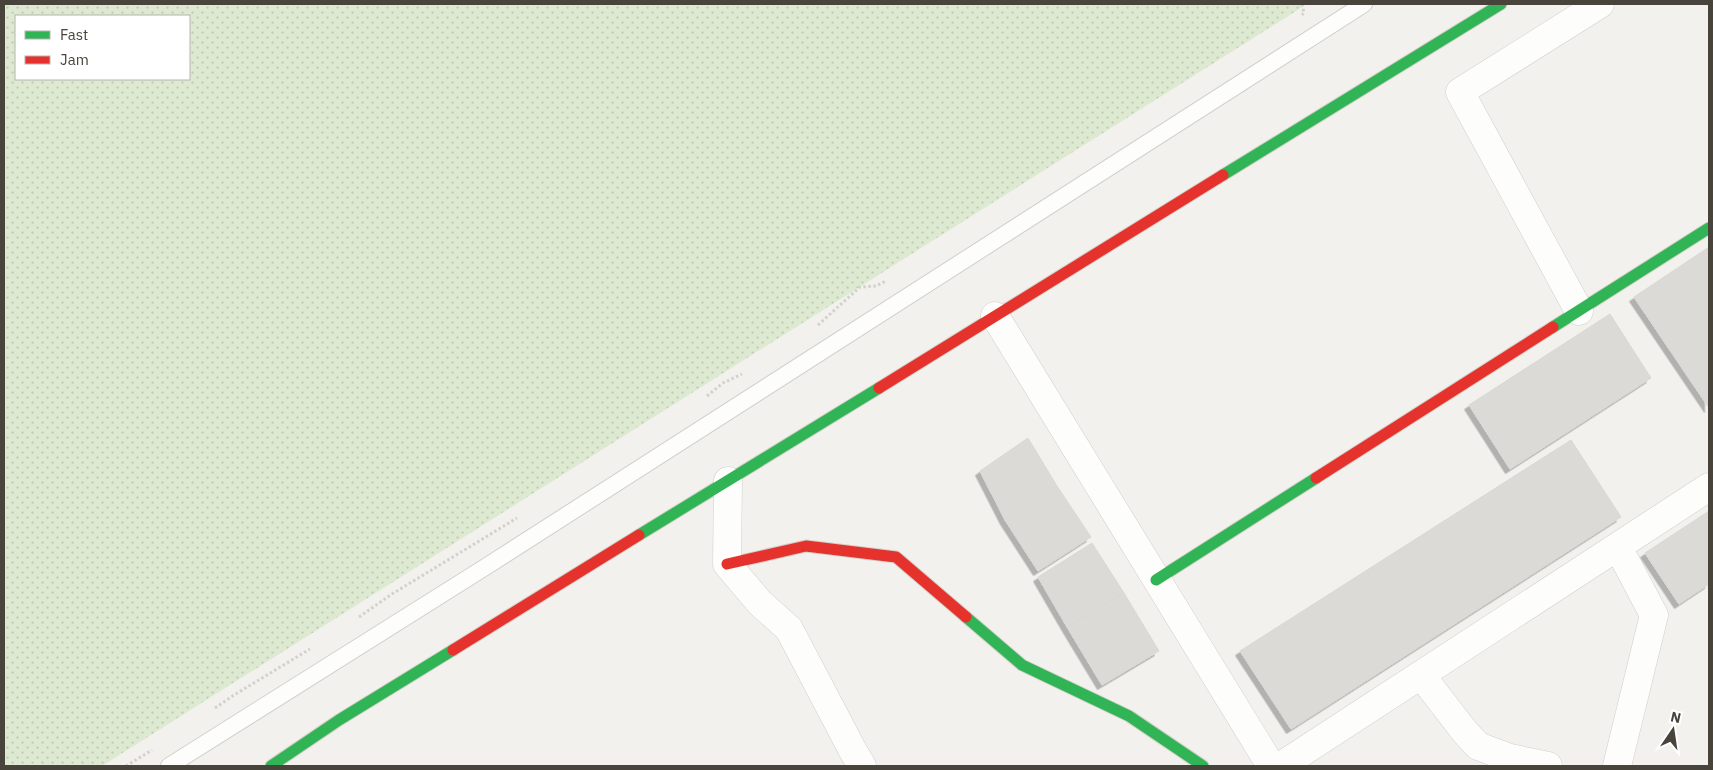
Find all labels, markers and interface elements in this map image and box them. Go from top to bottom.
legend [15,15,190,80]
text: Fast [60,25,88,44]
text: Jam [60,50,89,69]
north arrow [1648,705,1698,755]
text: N [1669,707,1683,727]

